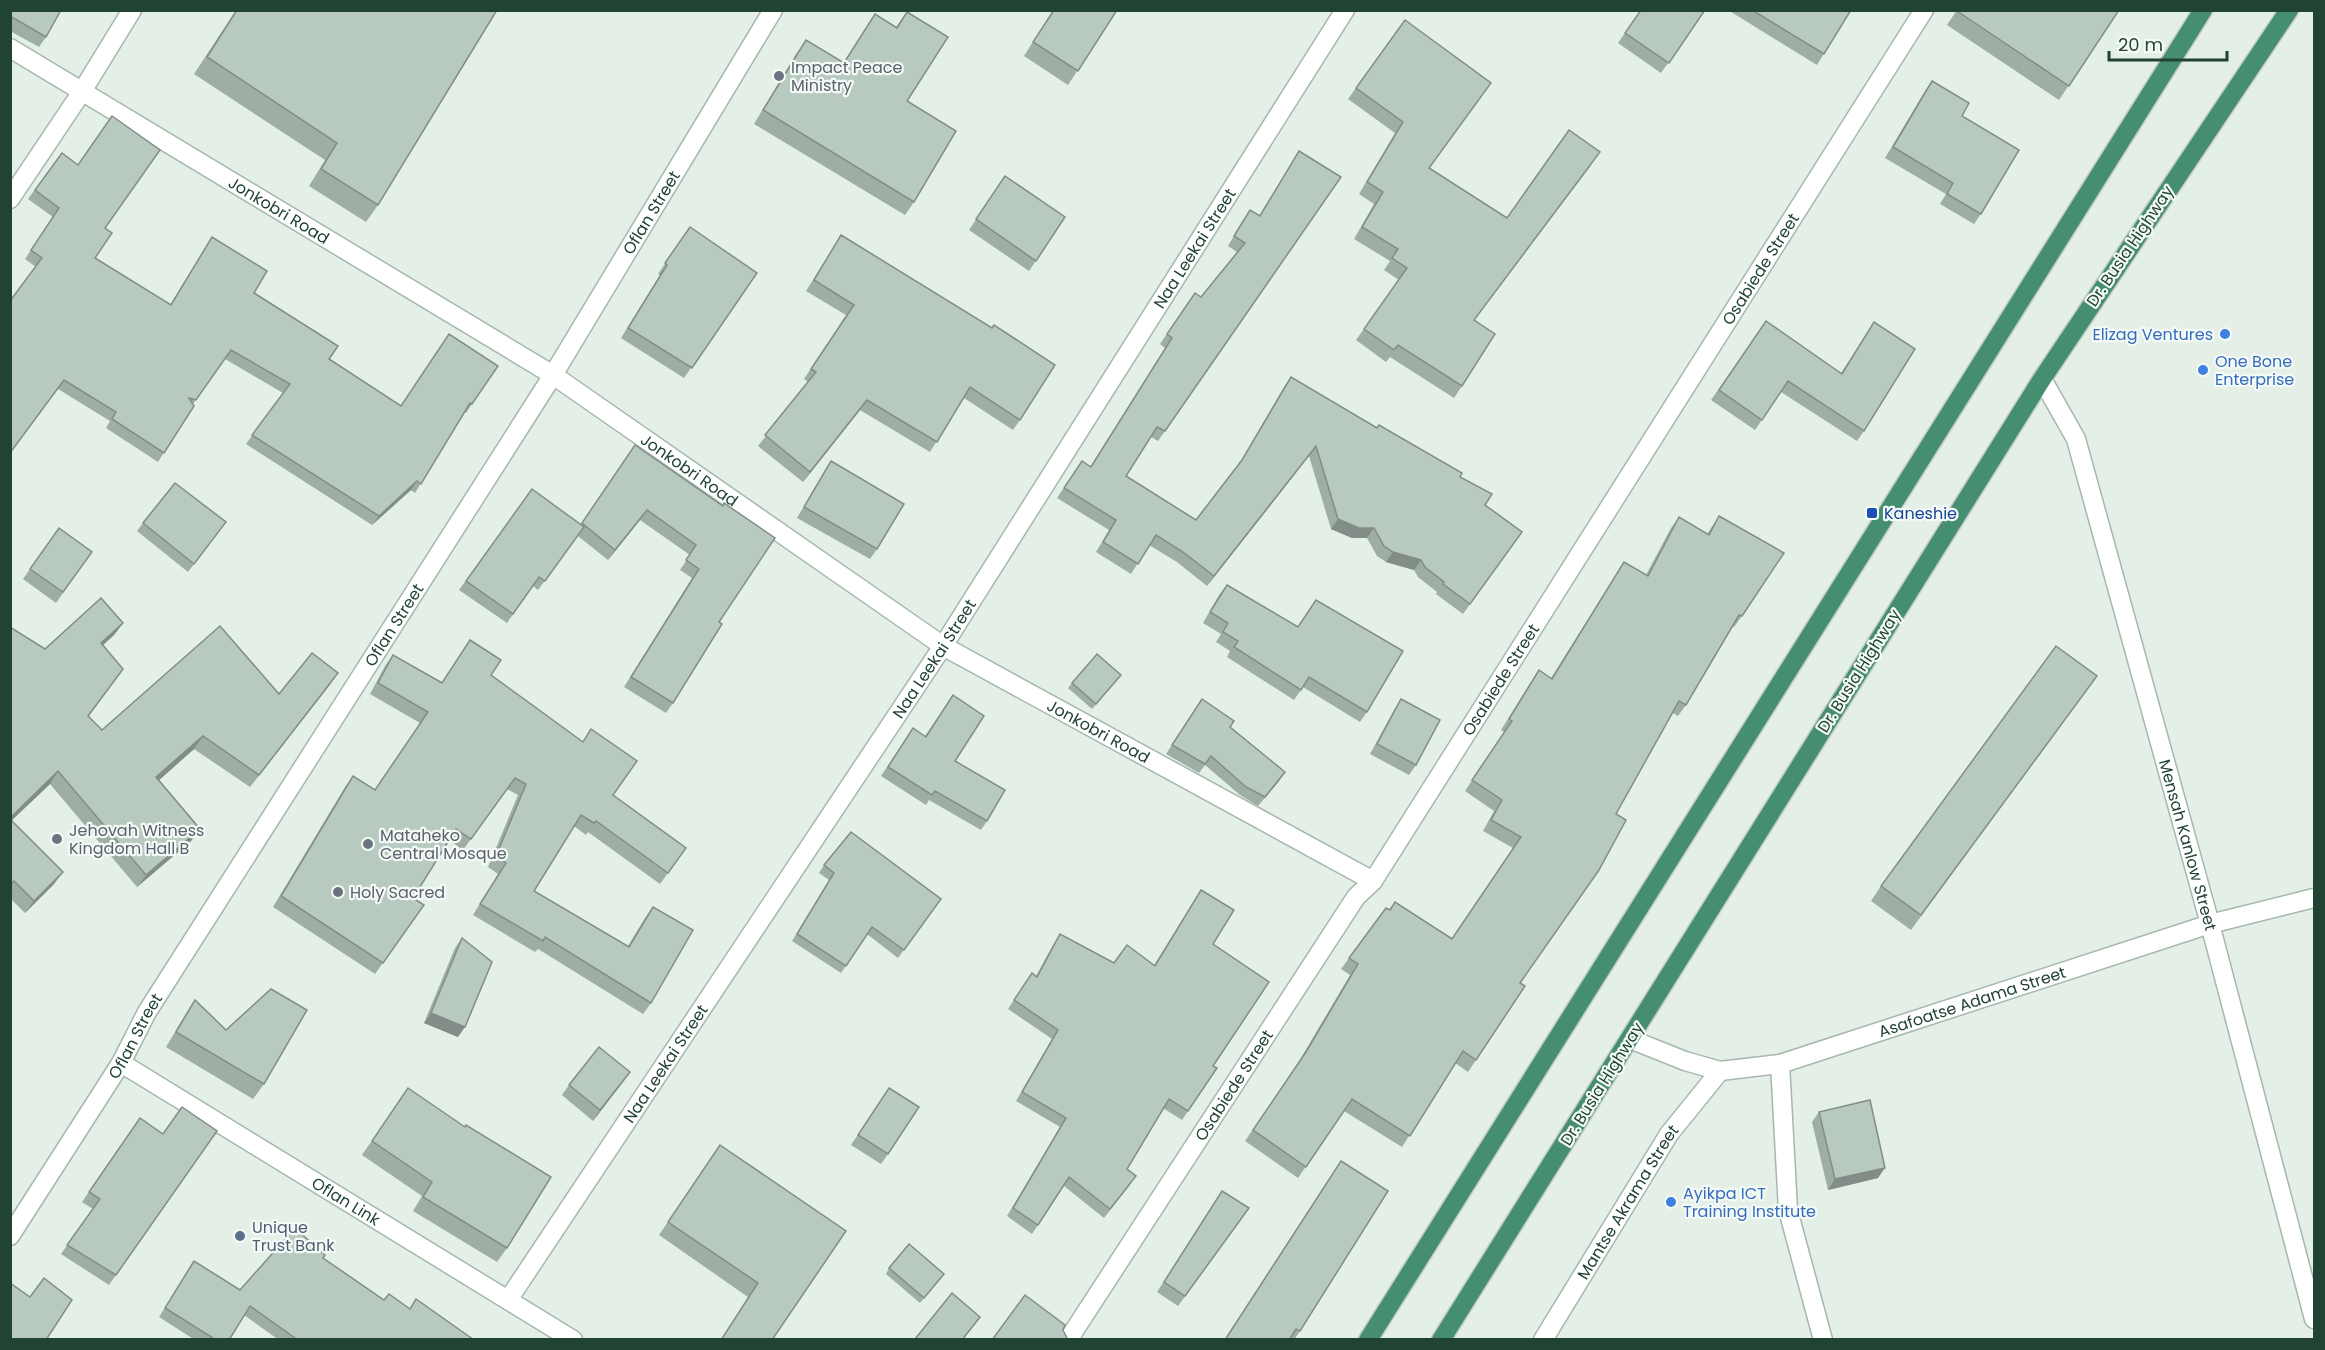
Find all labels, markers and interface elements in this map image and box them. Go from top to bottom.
scale bar [2109,24,2228,62]
text: 20 m [2118,32,2163,57]
place label: Impact Peace Ministry [791,56,903,97]
marker: Impact Peace Ministry [772,69,786,83]
street label: Oflan Street [617,166,685,259]
street label: Jonkobri Road [224,171,334,249]
street label: Dr. Busia Highway [2081,181,2179,311]
street label: Naa Leekai Street [1148,184,1241,313]
street label: Osabiede Street [1716,208,1804,329]
place label: Elizag Ventures [2092,323,2213,346]
marker: Elizag Ventures [2218,327,2232,341]
place label: One Bone Enterprise [2215,350,2294,391]
marker: One Bone Enterprise [2196,363,2210,377]
street label: Jonkobri Road [636,428,743,512]
place label: Kaneshie [1884,502,1957,525]
marker: Kaneshie [1865,506,1879,520]
street label: Oflan Street [359,579,429,671]
street label: Naa Leekai Street [887,594,981,723]
street label: Dr. Busia Highway [1812,605,1906,737]
street label: Osabiede Street [1456,619,1545,740]
street label: Jonkobri Road [1043,694,1154,768]
street label: Mensah Kanlow Street [2153,757,2223,933]
place label: Jehovah Witness Kingdom Hall B [69,819,204,860]
place label: Mataheko Central Mosque [380,824,507,865]
marker: Jehovah Witness Kingdom Hall B [50,832,64,846]
marker: Mataheko Central Mosque [361,837,375,851]
place label: Holy Sacred [350,881,445,904]
marker: Holy Sacred [331,885,345,899]
street label: Asafoatse Adama Street [1875,960,2069,1043]
street label: Oflan Street [102,989,168,1083]
street label: Naa Leekai Street [617,1000,713,1127]
street label: Dr. Busia Highway [1555,1018,1649,1150]
street label: Osabiede Street [1189,1025,1278,1145]
street label: Mantse Akrama Street [1571,1119,1684,1284]
street label: Oflan Link [307,1171,385,1231]
place label: Ayikpa ICT Training Institute [1683,1182,1816,1223]
marker: Ayikpa ICT Training Institute [1664,1195,1678,1209]
place label: Unique Trust Bank [252,1216,335,1257]
marker: Unique Trust Bank [233,1229,247,1243]

